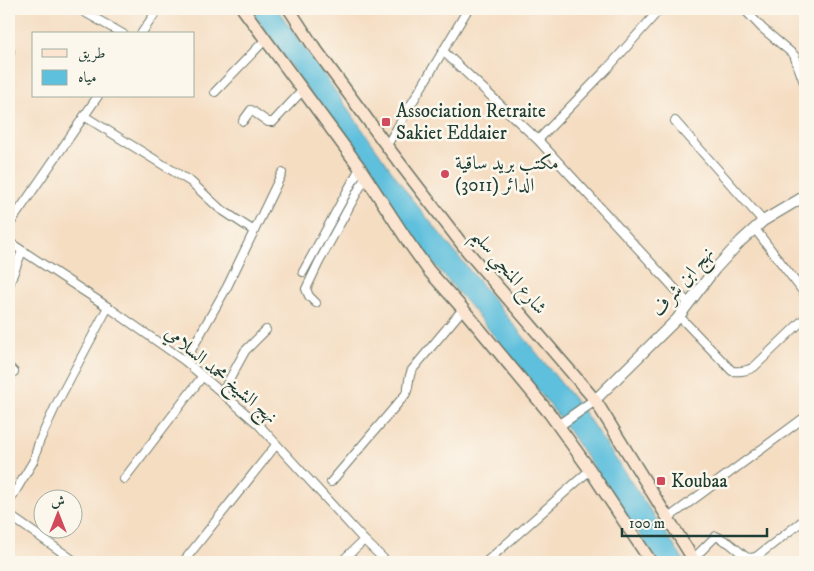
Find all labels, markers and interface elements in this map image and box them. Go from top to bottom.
legend [32,32,195,98]
text: طريق [78,44,105,63]
text: مياه [78,68,96,87]
place label: Association Retraite Sakiet Eddaier [396,100,546,145]
marker: Association Retraite Sakiet Eddaier [380,116,392,128]
place label: مكتب بريد ساقية الدائر (3011) [455,152,559,197]
marker: مكتب بريد ساقية الدائر (3011) [439,168,451,180]
street label: شارع المنجي سليم [461,225,551,324]
street label: نهج ابن شرف [647,242,723,325]
street label: نهج الشيخ محمد السلامي [157,321,282,433]
place label: Koubaa [671,470,728,493]
marker: Koubaa [655,475,667,487]
north arrow [32,488,82,538]
text: ش [51,493,65,511]
scale bar [622,506,766,538]
text: 100 m [629,514,665,533]

